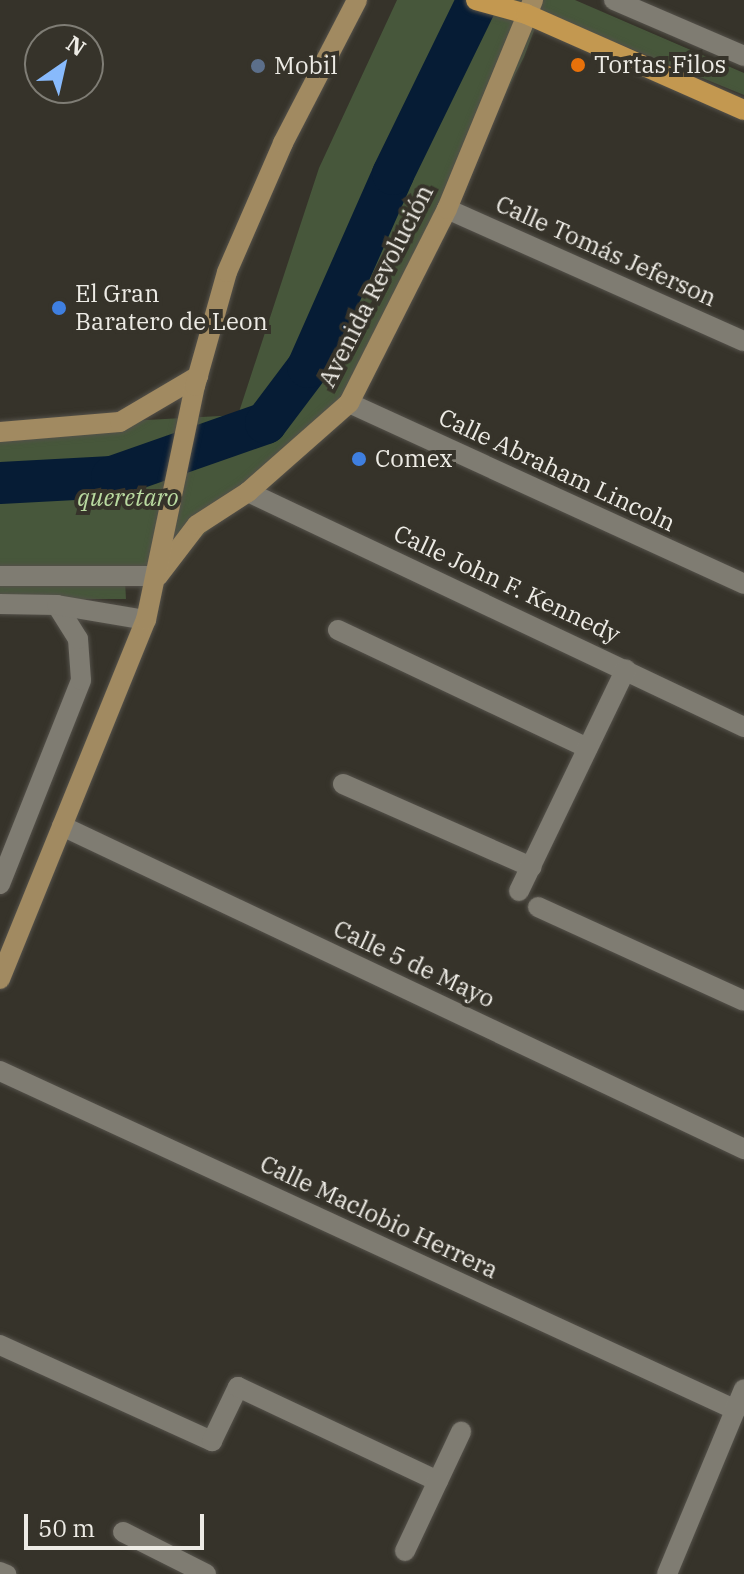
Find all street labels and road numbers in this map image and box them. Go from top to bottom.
street label: Avenida Revolución [313,180,439,392]
street label: Calle Tomás Jeferson [491,189,721,313]
street label: Calle Abraham Lincoln [434,402,680,538]
street label: Calle John F. Kennedy [389,519,625,649]
street label: Calle 5 de Mayo [329,914,499,1014]
street label: Calle Maclobio Herrera [256,1149,502,1285]

